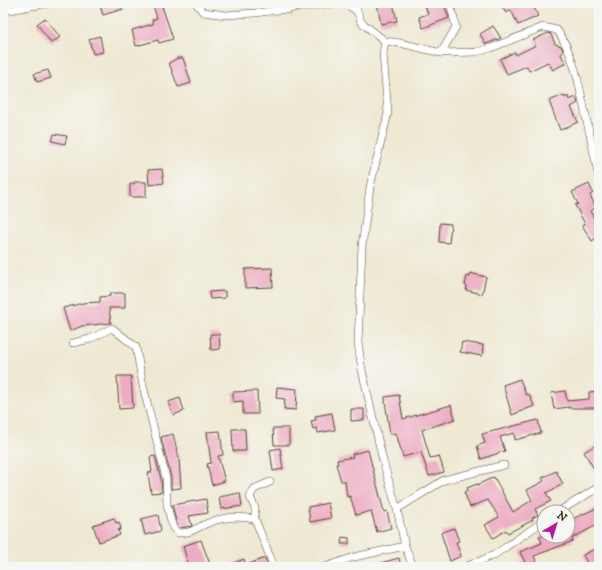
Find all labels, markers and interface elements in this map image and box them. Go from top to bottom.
north arrow [536,504,576,544]
text: N [554,509,569,525]

